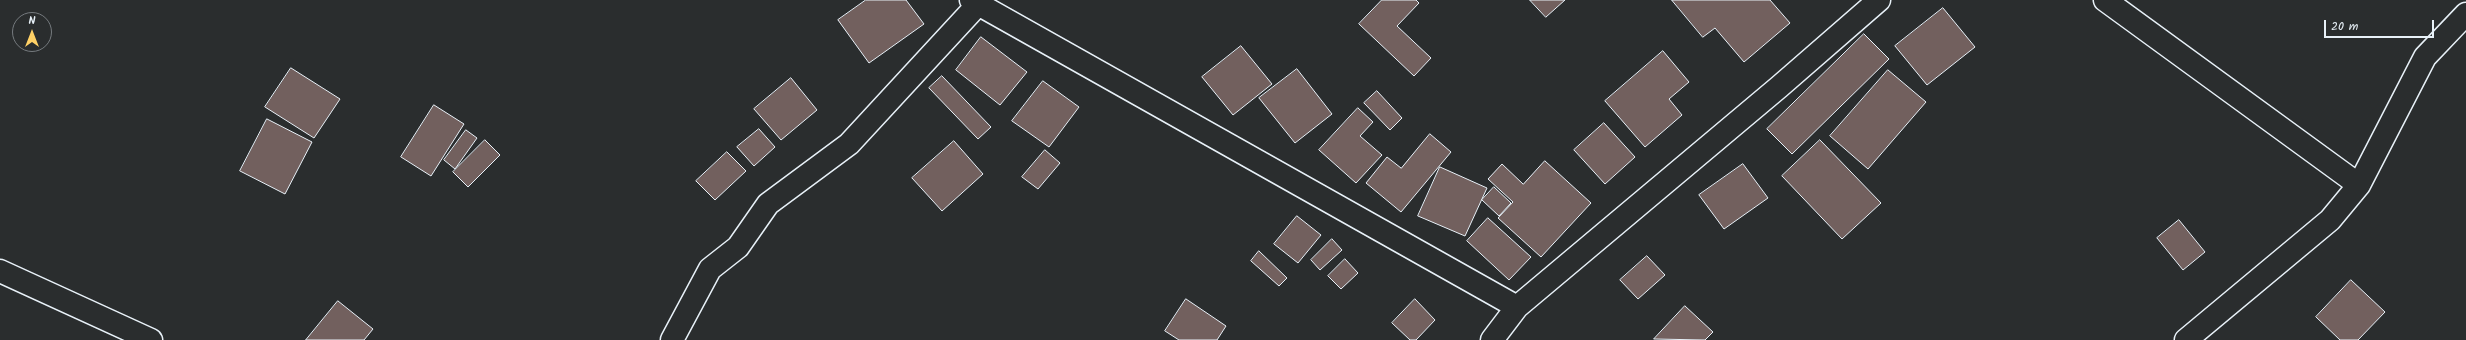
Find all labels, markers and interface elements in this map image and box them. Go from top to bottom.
north arrow [12,12,52,52]
text: N [29,12,35,30]
scale bar [2326,12,2436,38]
text: 20 m [2331,17,2358,36]

